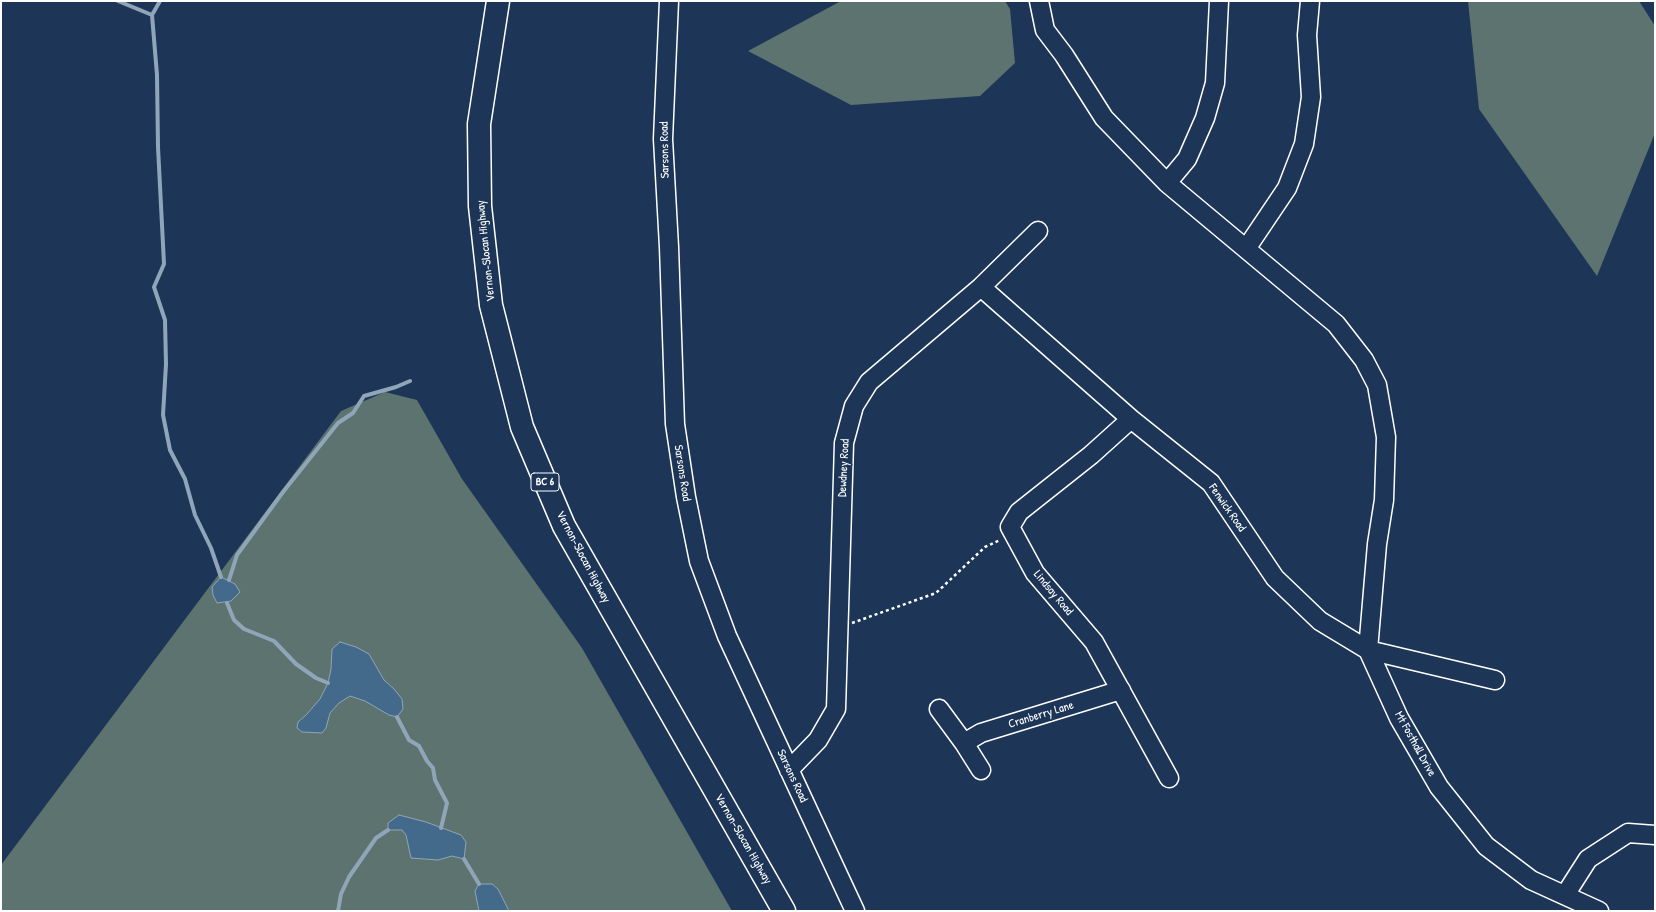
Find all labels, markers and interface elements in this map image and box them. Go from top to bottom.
street label: Sarsons Road [657,121,673,179]
street label: Vernon-Slocan Highway [474,200,498,302]
street label: Dewdney Road [835,438,853,498]
street label: Sarsons Road [670,444,694,502]
road number: BC 6 [531,473,559,491]
street label: Fenwick Road [1205,481,1249,535]
street label: Vernon-Slocan Highway [553,509,613,605]
street label: Lindsay Road [1030,568,1076,618]
street label: Cranberry Lane [1007,698,1075,732]
street label: Mt Fosthall Drive [1391,709,1439,779]
street label: Sarsons Road [773,747,811,805]
street label: Vernon-Slocan Highway [711,791,775,887]

